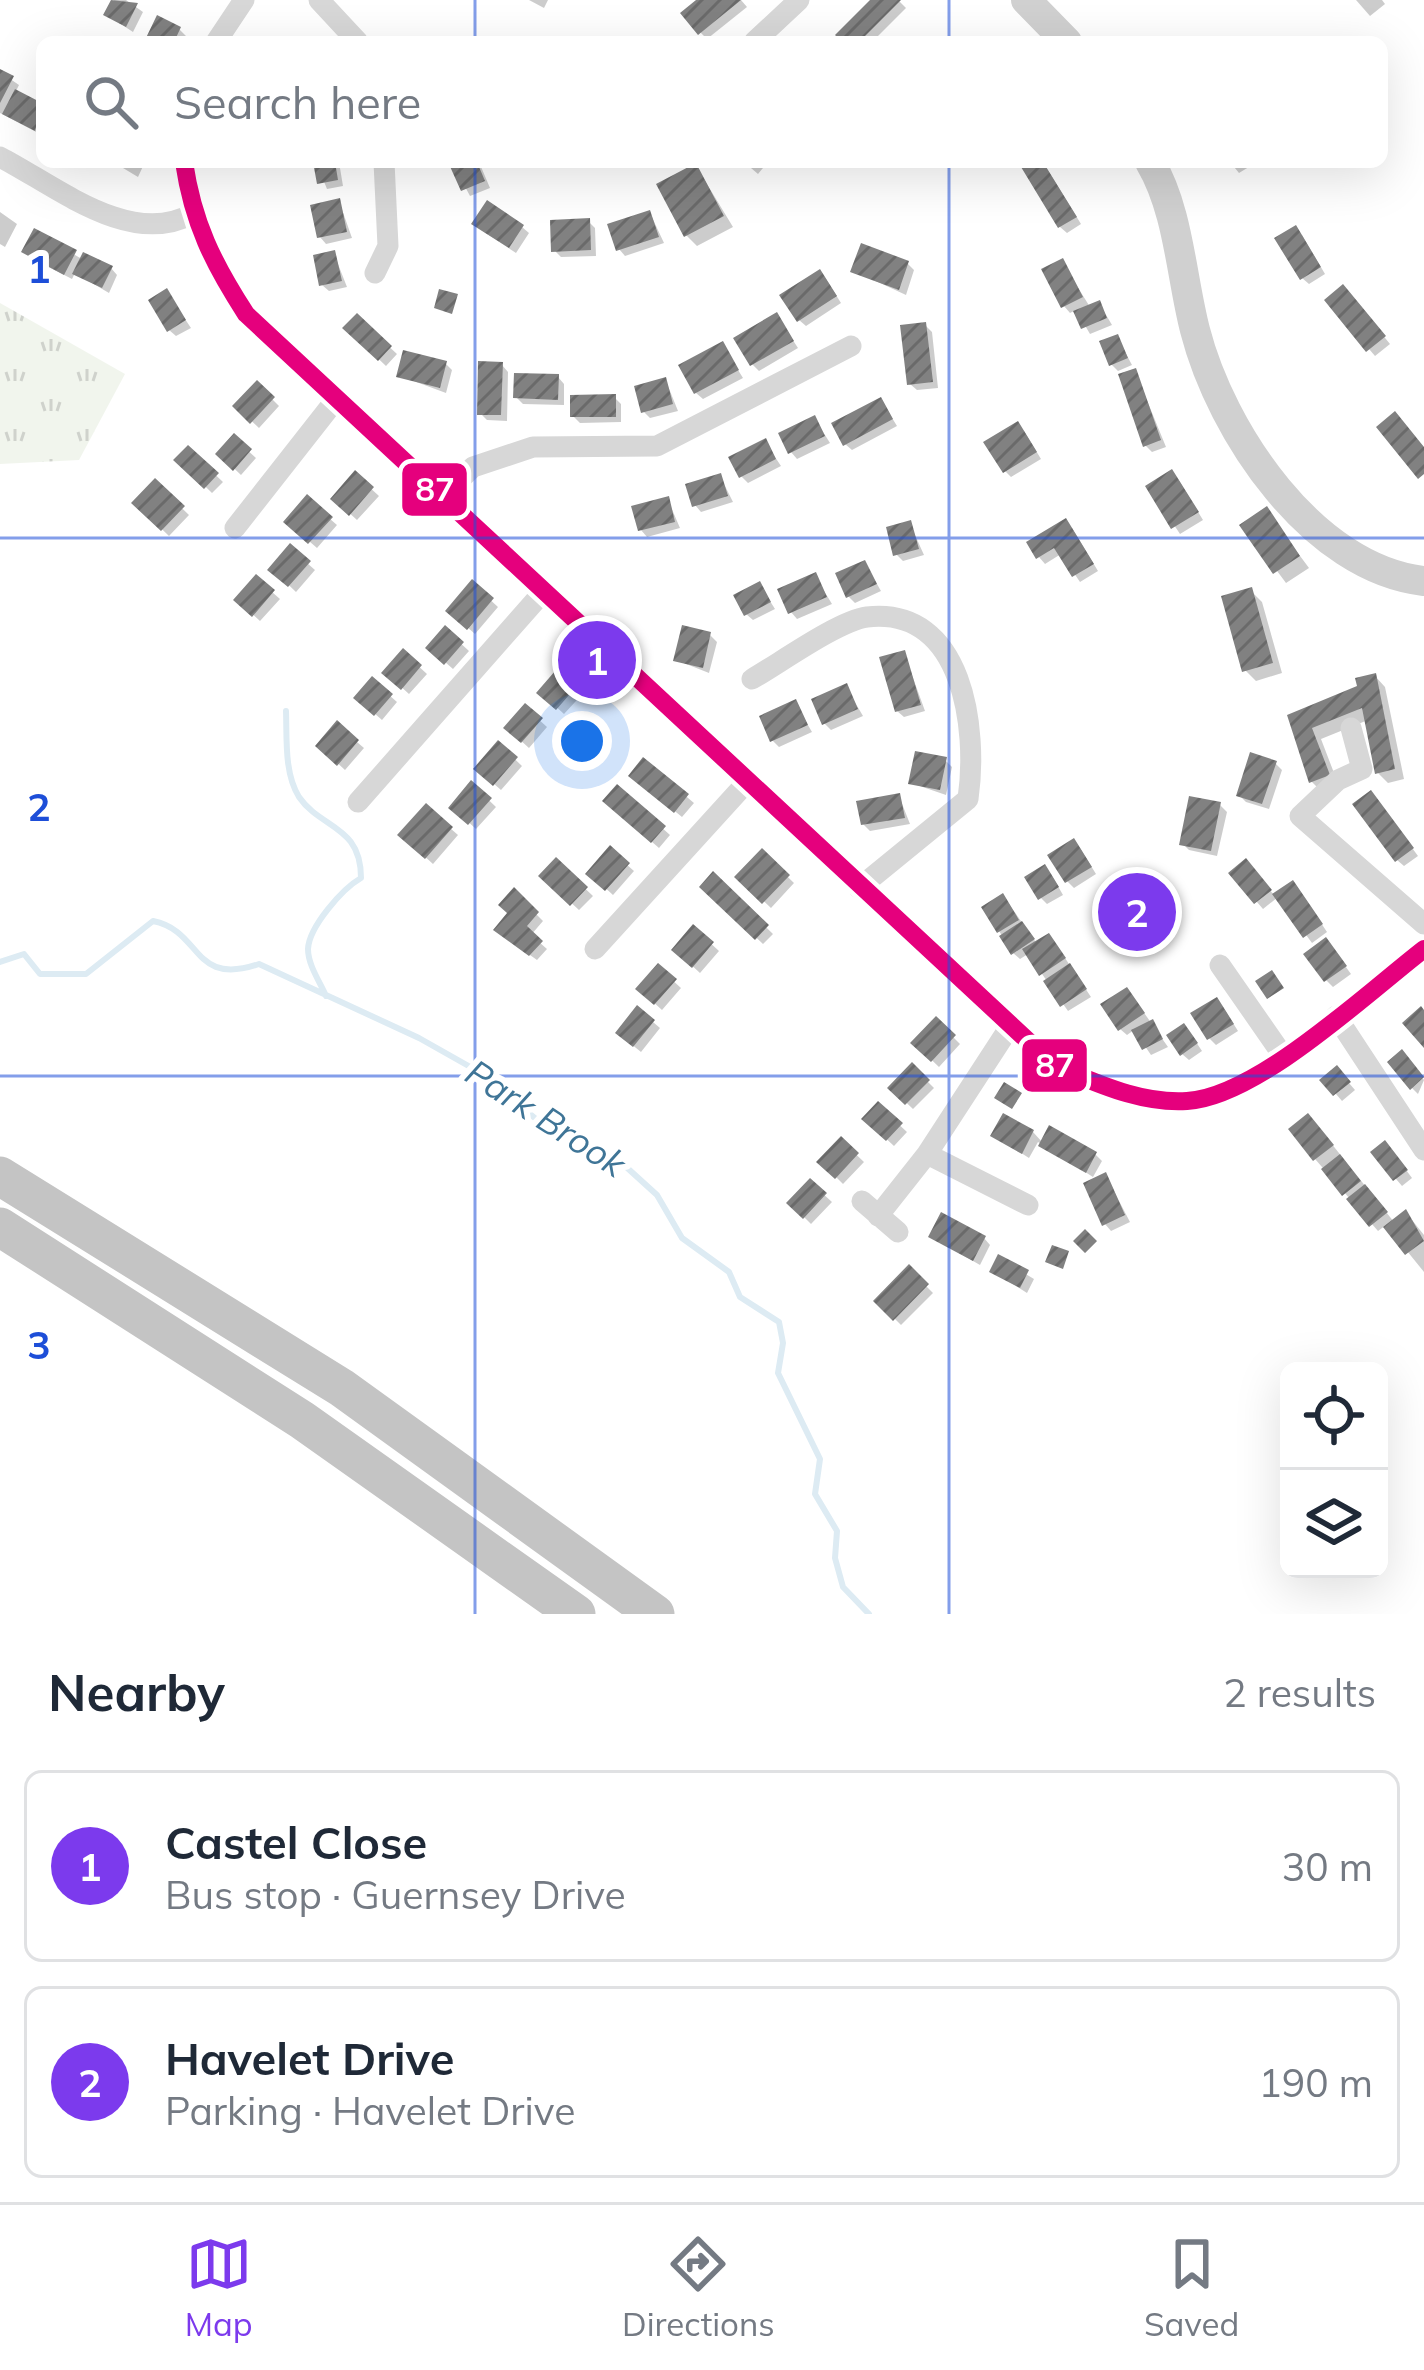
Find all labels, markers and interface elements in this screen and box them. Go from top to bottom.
search box [36,36,1388,168]
icon: search [78,69,144,135]
text: Search here [174,74,421,130]
text: 1 [27,244,51,293]
line badge: 87 [400,461,469,518]
text: 87 [415,468,455,509]
pin: 1 [558,615,636,705]
your location [552,711,612,771]
text: 2 [27,782,51,831]
pin: 2 [1098,867,1176,957]
line badge: 87 [1020,1037,1089,1094]
text: 87 [1035,1044,1075,1085]
water label: Park Brook [458,1049,636,1187]
text: 3 [27,1320,51,1369]
map controls [1280,1362,1388,1578]
button: locate [1280,1362,1388,1470]
button: layers [1280,1470,1388,1578]
text: Nearby [48,1660,225,1724]
text: 2 results [1223,1668,1376,1717]
text: Castel Close [165,1814,427,1870]
text: 1 [78,1842,102,1891]
text: 30 m [1282,1842,1373,1891]
text: Bus stop · Guernsey Drive [165,1870,626,1919]
text: Havelet Drive [165,2030,454,2086]
text: 2 [78,2058,102,2107]
text: 190 m [1258,2058,1373,2107]
text: Parking · Havelet Drive [165,2086,575,2135]
tab: Map [185,2231,253,2344]
tab: Directions [622,2231,775,2344]
tab: Saved [1144,2231,1239,2344]

